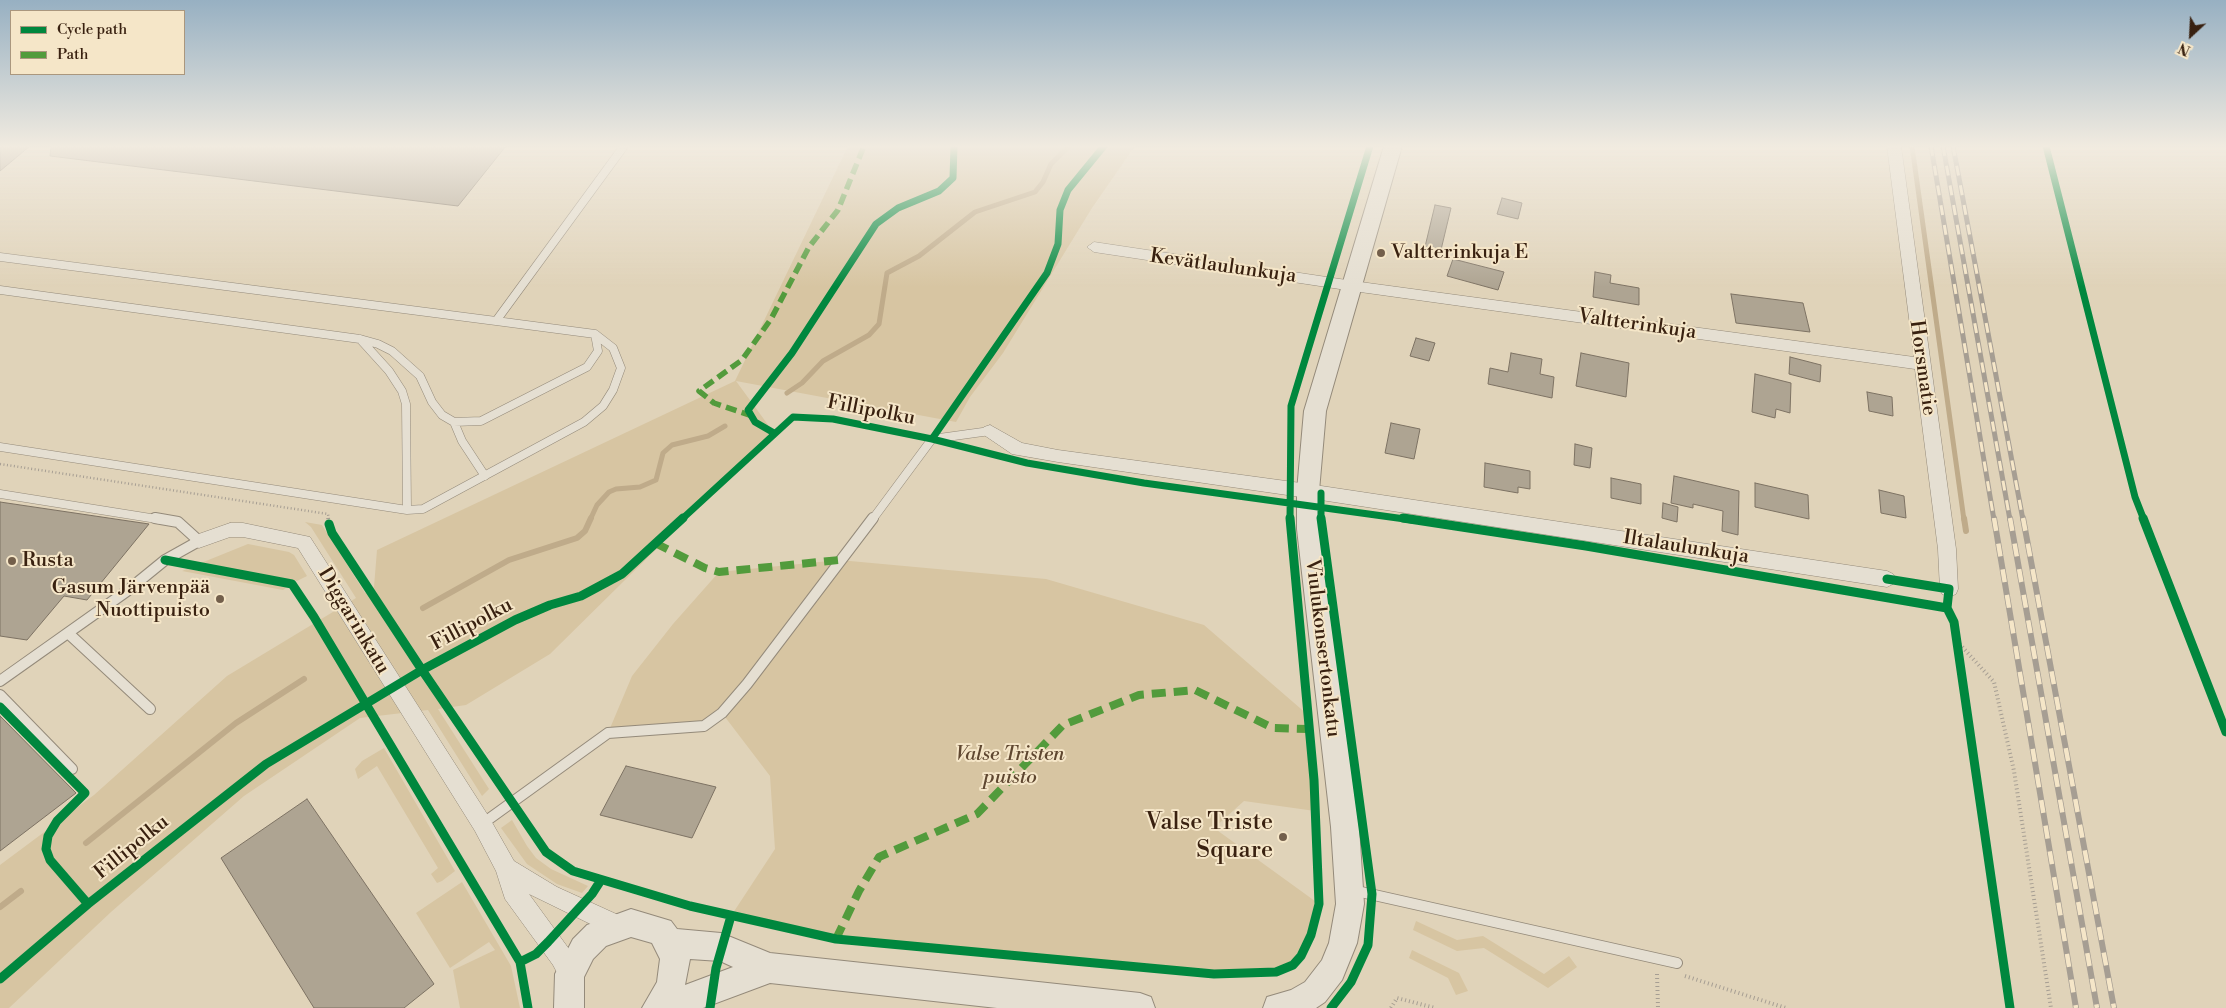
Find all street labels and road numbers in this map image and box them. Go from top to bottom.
street label: Kevätlaulunkuja [1148,245,1298,289]
street label: Valtterinkuja [1576,305,1698,345]
street label: Horsmatie [1903,319,1941,417]
street label: Fillipolku [825,391,917,431]
street label: Iltalaulunkuja [1621,526,1751,570]
street label: Viulukonsertonkatu [1299,557,1345,739]
street label: Diggarinkatu [312,563,394,679]
street label: Fillipolku [427,593,517,657]
street label: Fillipolku [90,811,174,885]

